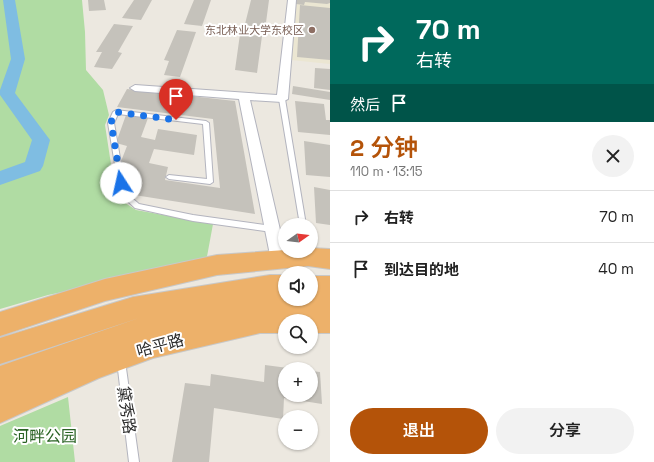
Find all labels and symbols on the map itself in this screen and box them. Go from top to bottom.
place label: 东北林业大学东校区 [205,23,304,37]
marker: 东北林业大学东校区 [307,25,317,35]
pin [159,79,193,120]
position arrow [100,162,142,204]
north arrow [278,218,318,258]
street label: 哈平路 [134,329,186,362]
street label: 黛秀路 [113,385,140,435]
park label: 河畔公园 [13,426,77,447]

